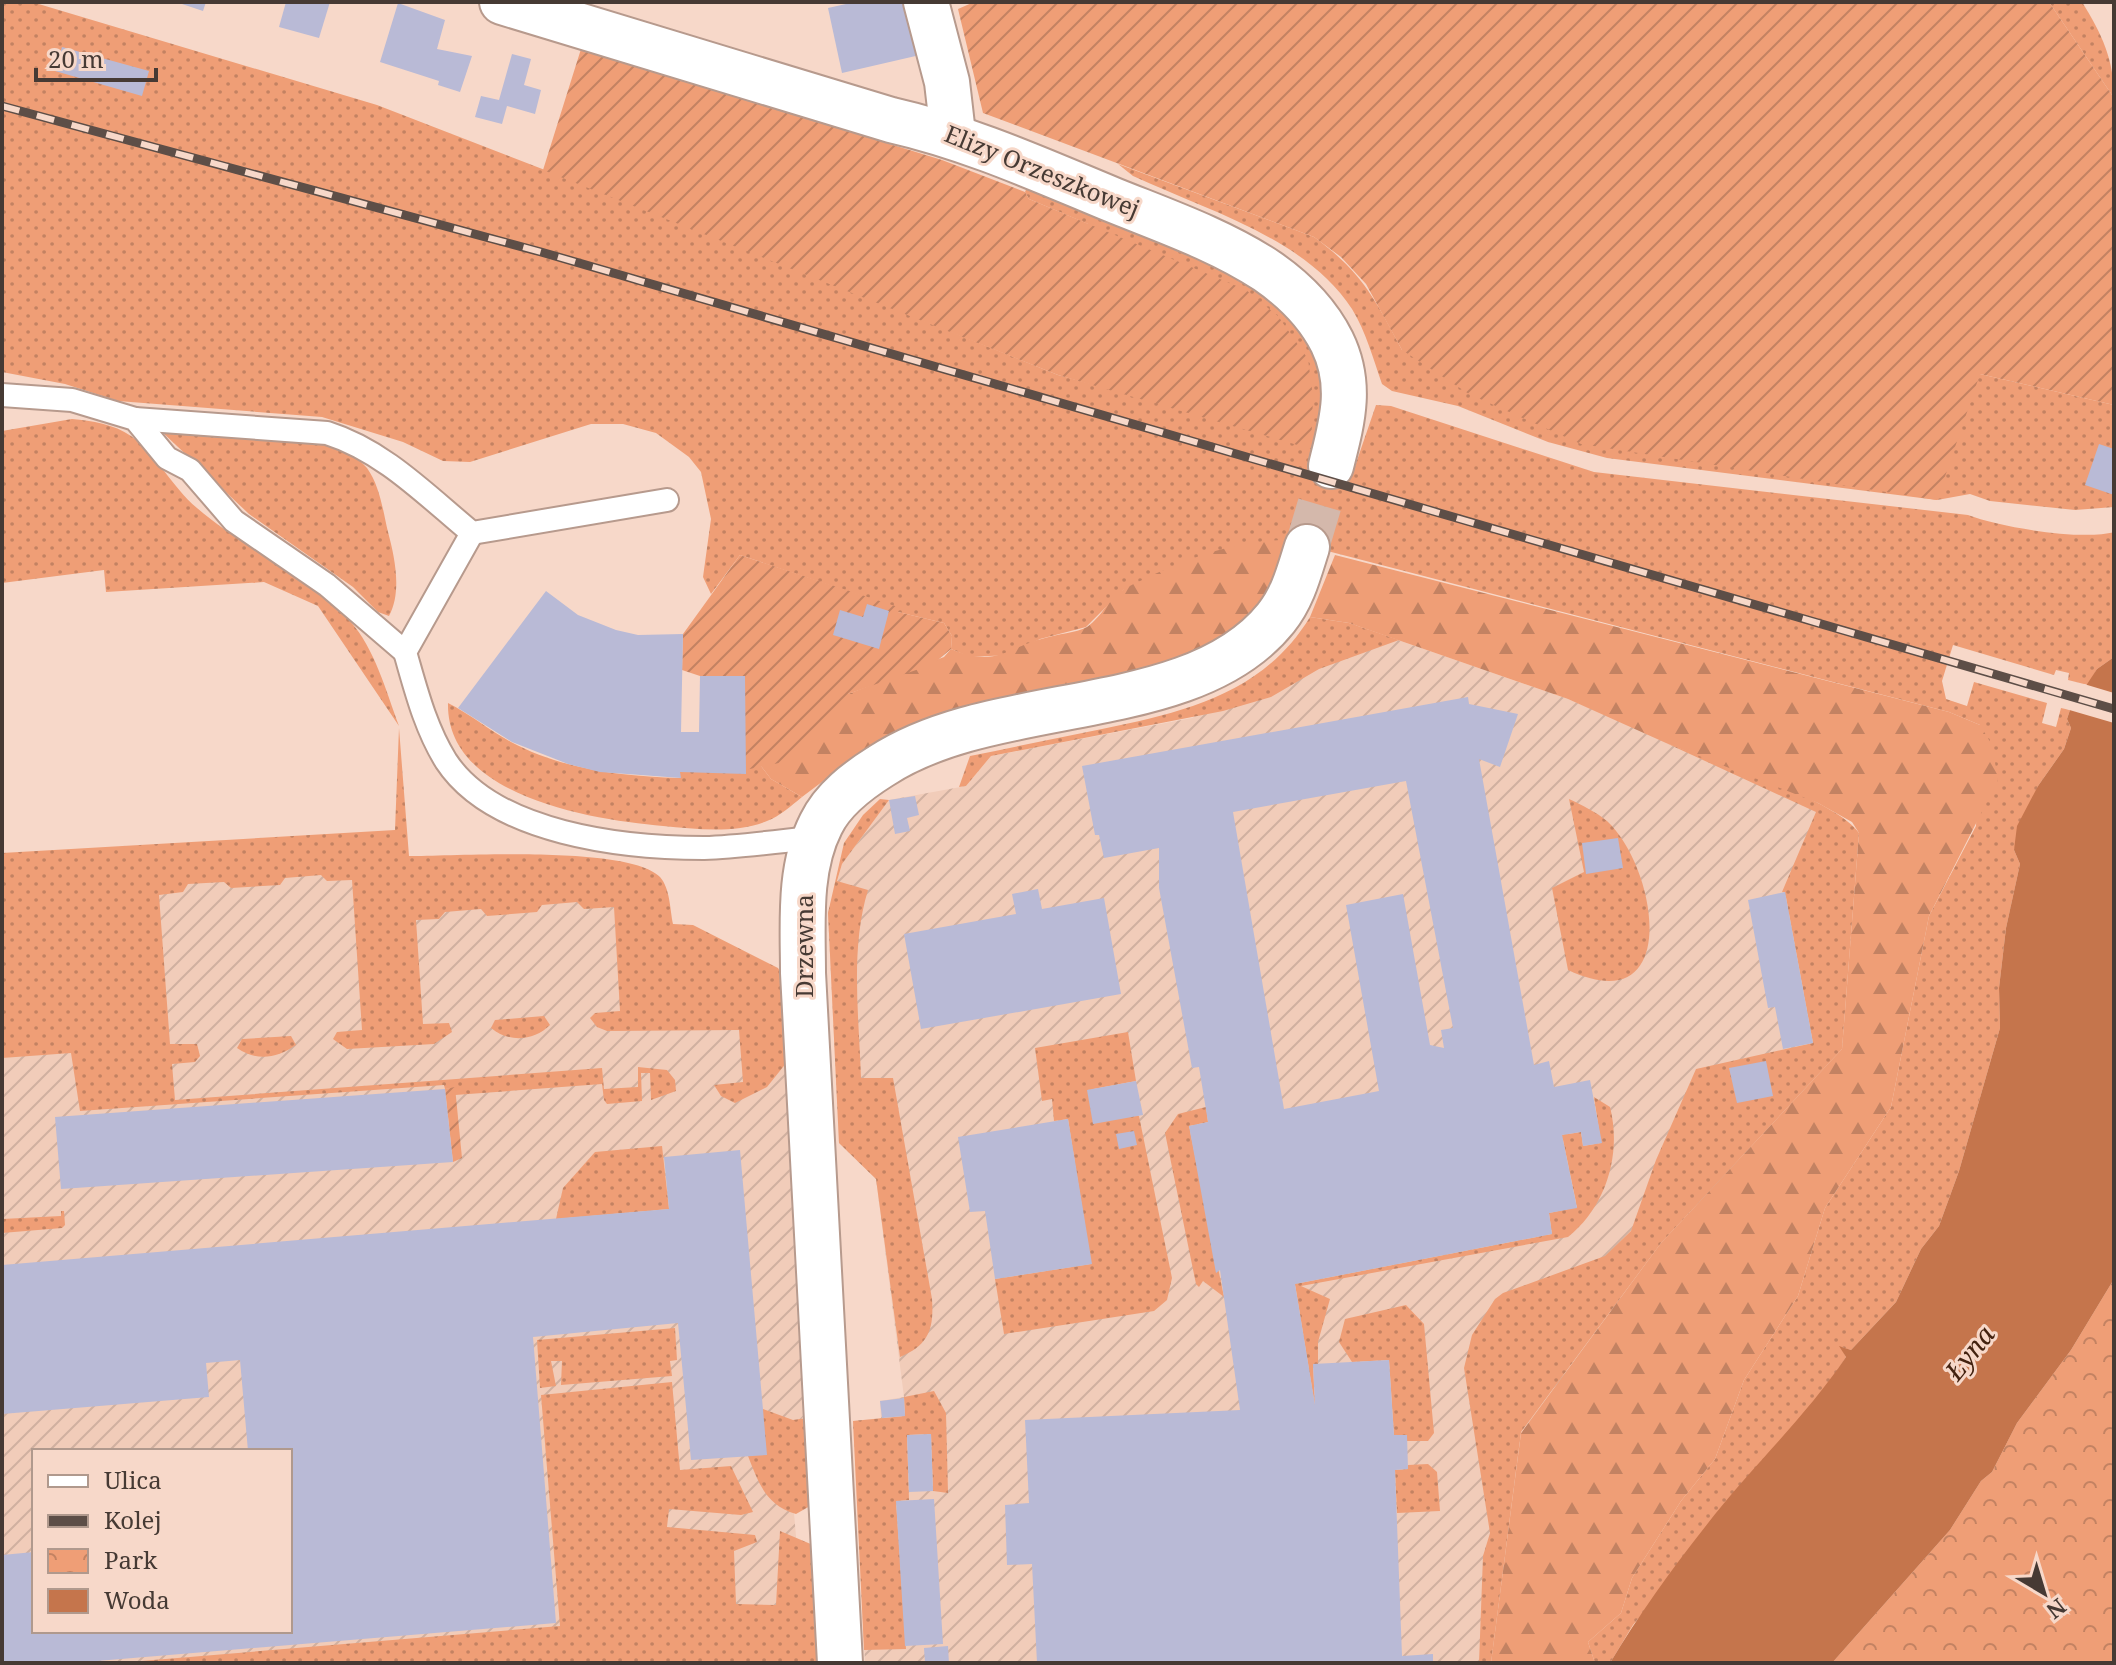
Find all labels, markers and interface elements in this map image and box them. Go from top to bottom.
scale bar [36,32,156,82]
text: 20 m [48,42,104,75]
street label: Elizy Orzeszkowej [940,116,1145,225]
street label: Drzewna [787,894,820,998]
water label: Łyna [1936,1318,2002,1388]
legend [32,1449,292,1633]
text: Ulica [104,1463,162,1496]
text: Kolej [104,1503,162,1536]
text: Park [104,1543,158,1576]
north arrow [2004,1553,2084,1633]
text: Woda [104,1583,170,1616]
text: N [2041,1592,2073,1627]

